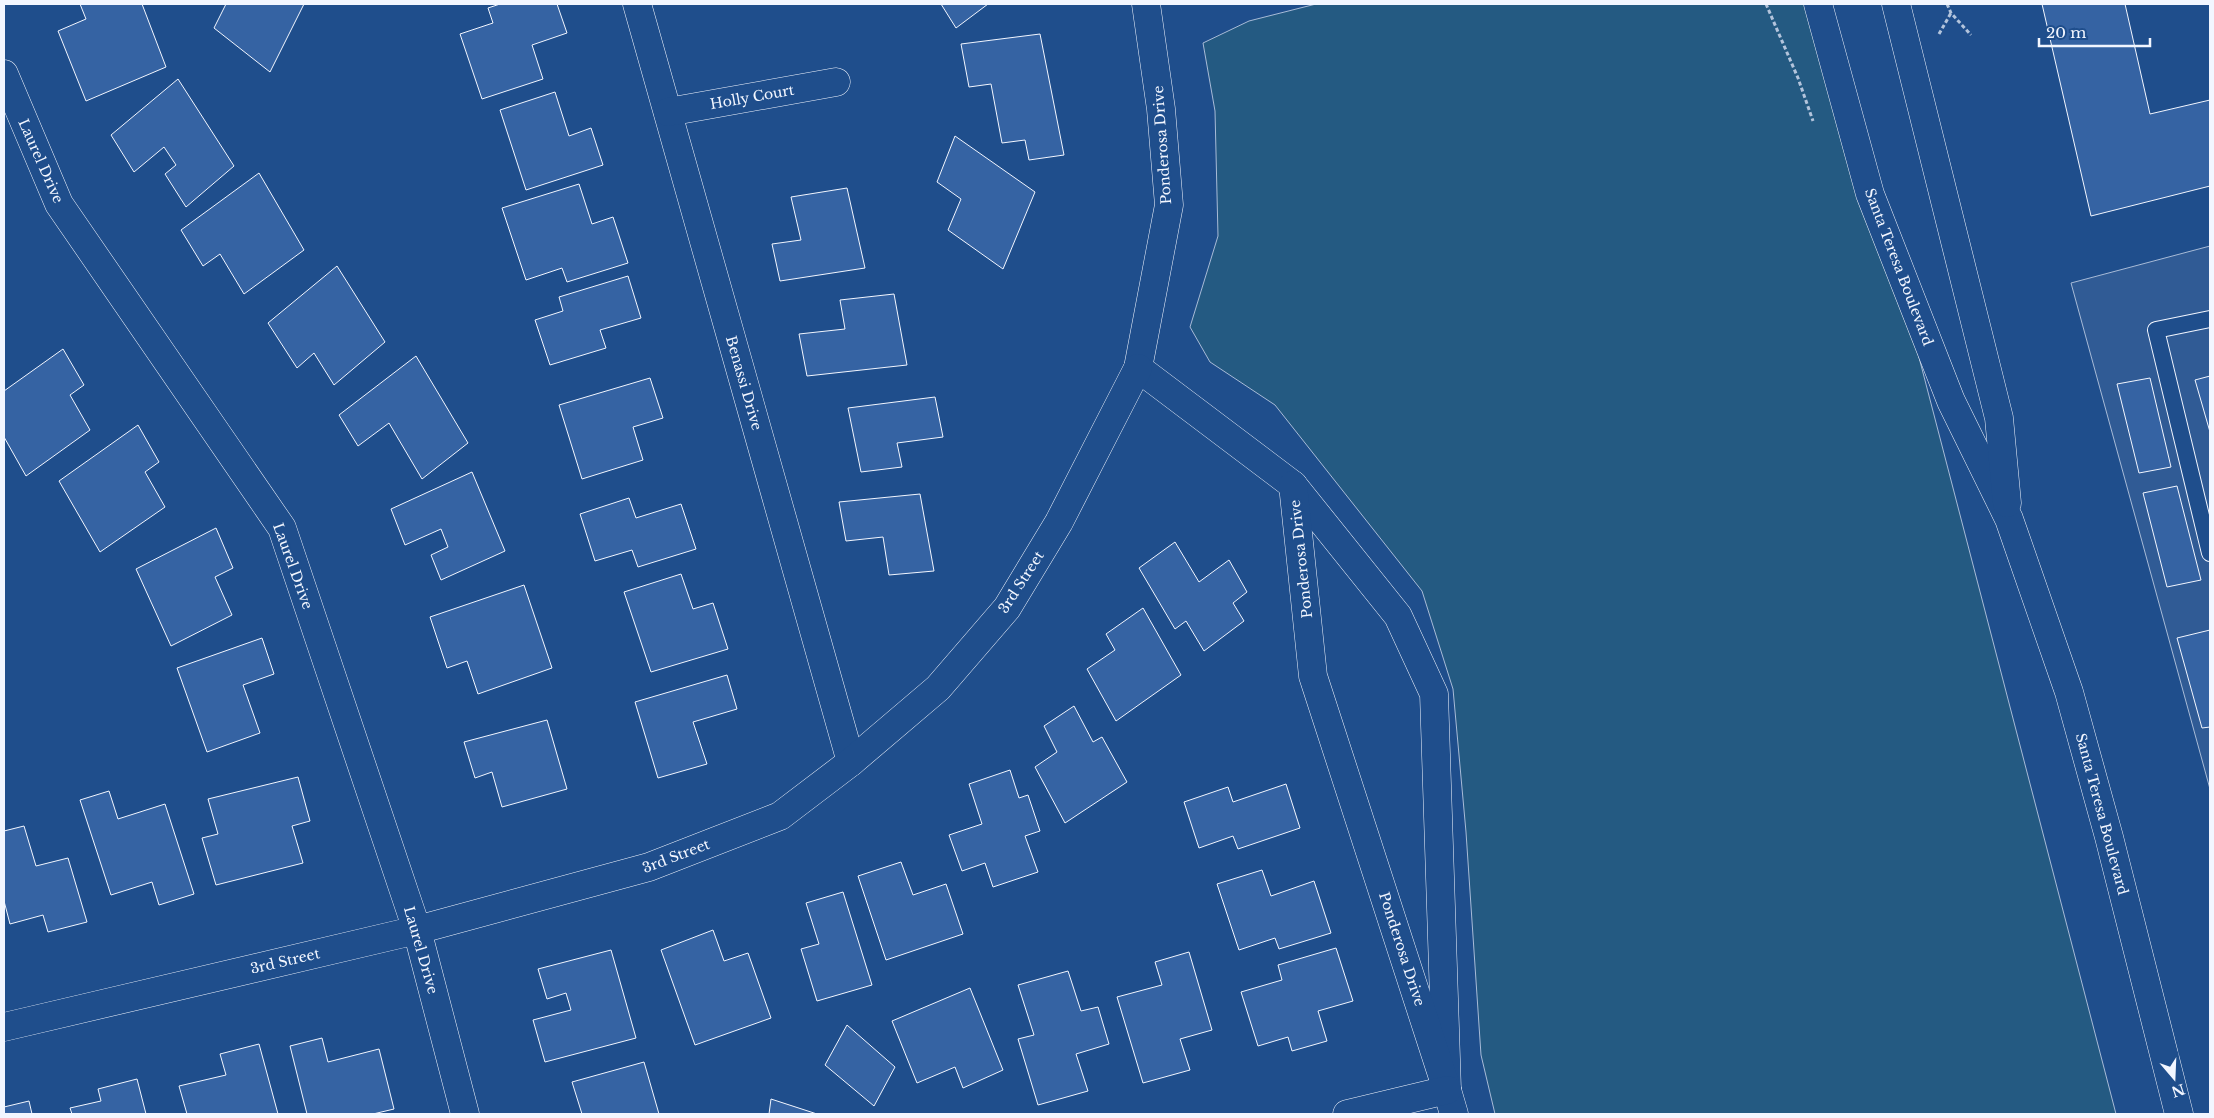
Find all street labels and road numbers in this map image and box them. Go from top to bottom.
street label: Holly Court [709,81,796,113]
street label: Ponderosa Drive [1149,85,1175,205]
street label: Laurel Drive [14,116,68,206]
street label: Santa Teresa Boulevard [1861,186,1938,349]
street label: Benassi Drive [722,334,766,432]
street label: Ponderosa Drive [1286,499,1316,619]
street label: Laurel Drive [269,520,317,612]
street label: 3rd Street [994,547,1048,617]
street label: Santa Teresa Boulevard [2072,731,2132,898]
street label: 3rd Street [640,835,713,877]
street label: Ponderosa Drive [1375,890,1429,1008]
street label: Laurel Drive [400,904,442,996]
street label: 3rd Street [249,944,322,978]

